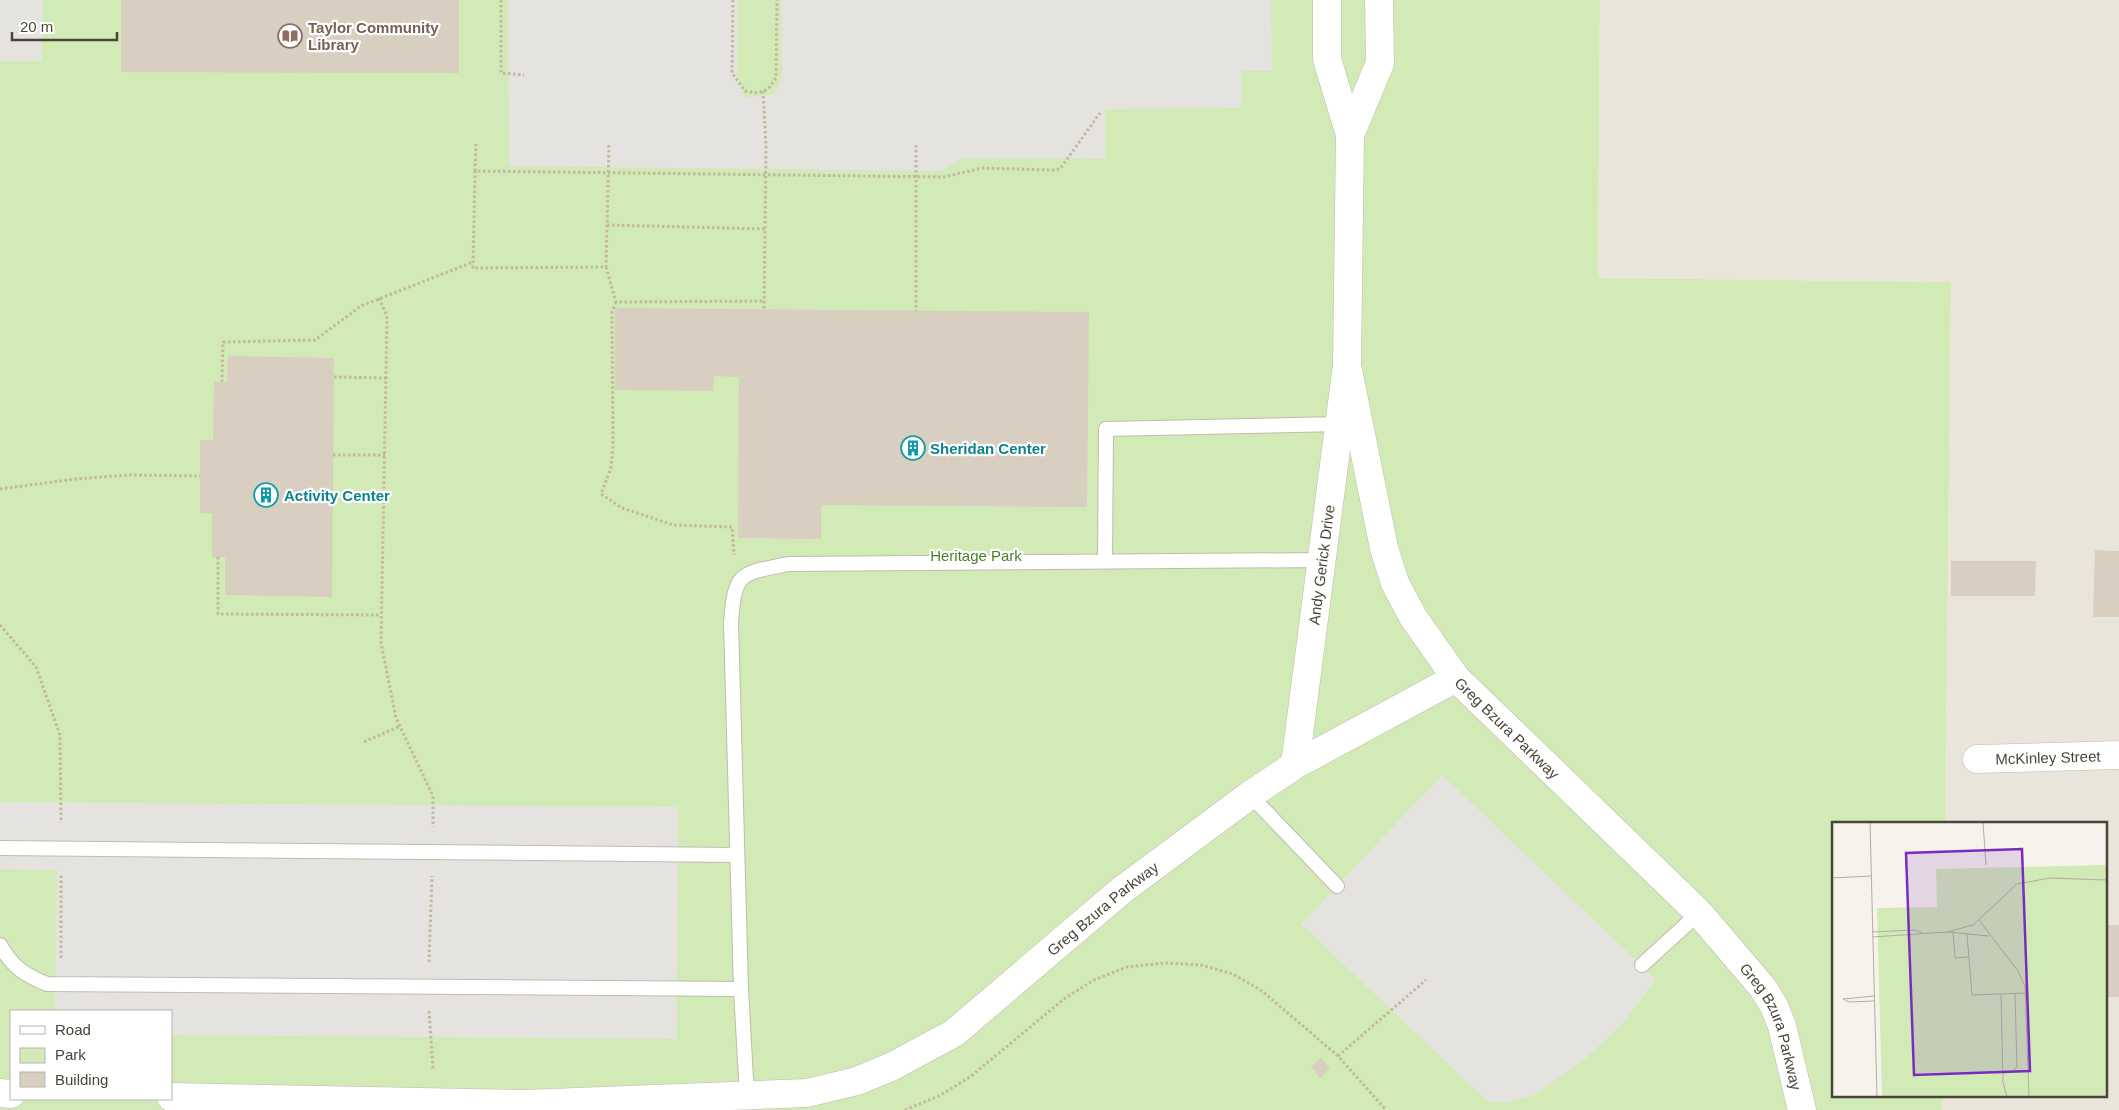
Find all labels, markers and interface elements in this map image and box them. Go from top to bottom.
scale bar [12,10,118,42]
text: 20 m [20,18,53,35]
place label: Taylor Community Library [308,19,439,53]
library icon: Taylor Community Library [277,23,303,49]
building icon: Sheridan Center [900,435,926,461]
place label: Sheridan Center [930,440,1046,457]
building icon: Activity Center [253,482,279,508]
place label: Activity Center [284,487,390,504]
street label: Andy Gerick Drive [1305,504,1337,626]
park label: Heritage Park [930,547,1022,564]
street label: Greg Bzura Parkway [1452,673,1563,782]
street label: McKinley Street [1995,747,2102,767]
inset map [1832,822,2106,1098]
street label: Greg Bzura Parkway [1043,858,1162,959]
street label: Greg Bzura Parkway [1737,959,1806,1092]
legend [10,1010,172,1100]
text: Road [55,1021,91,1038]
text: Park [55,1046,86,1063]
text: Building [55,1071,108,1088]

